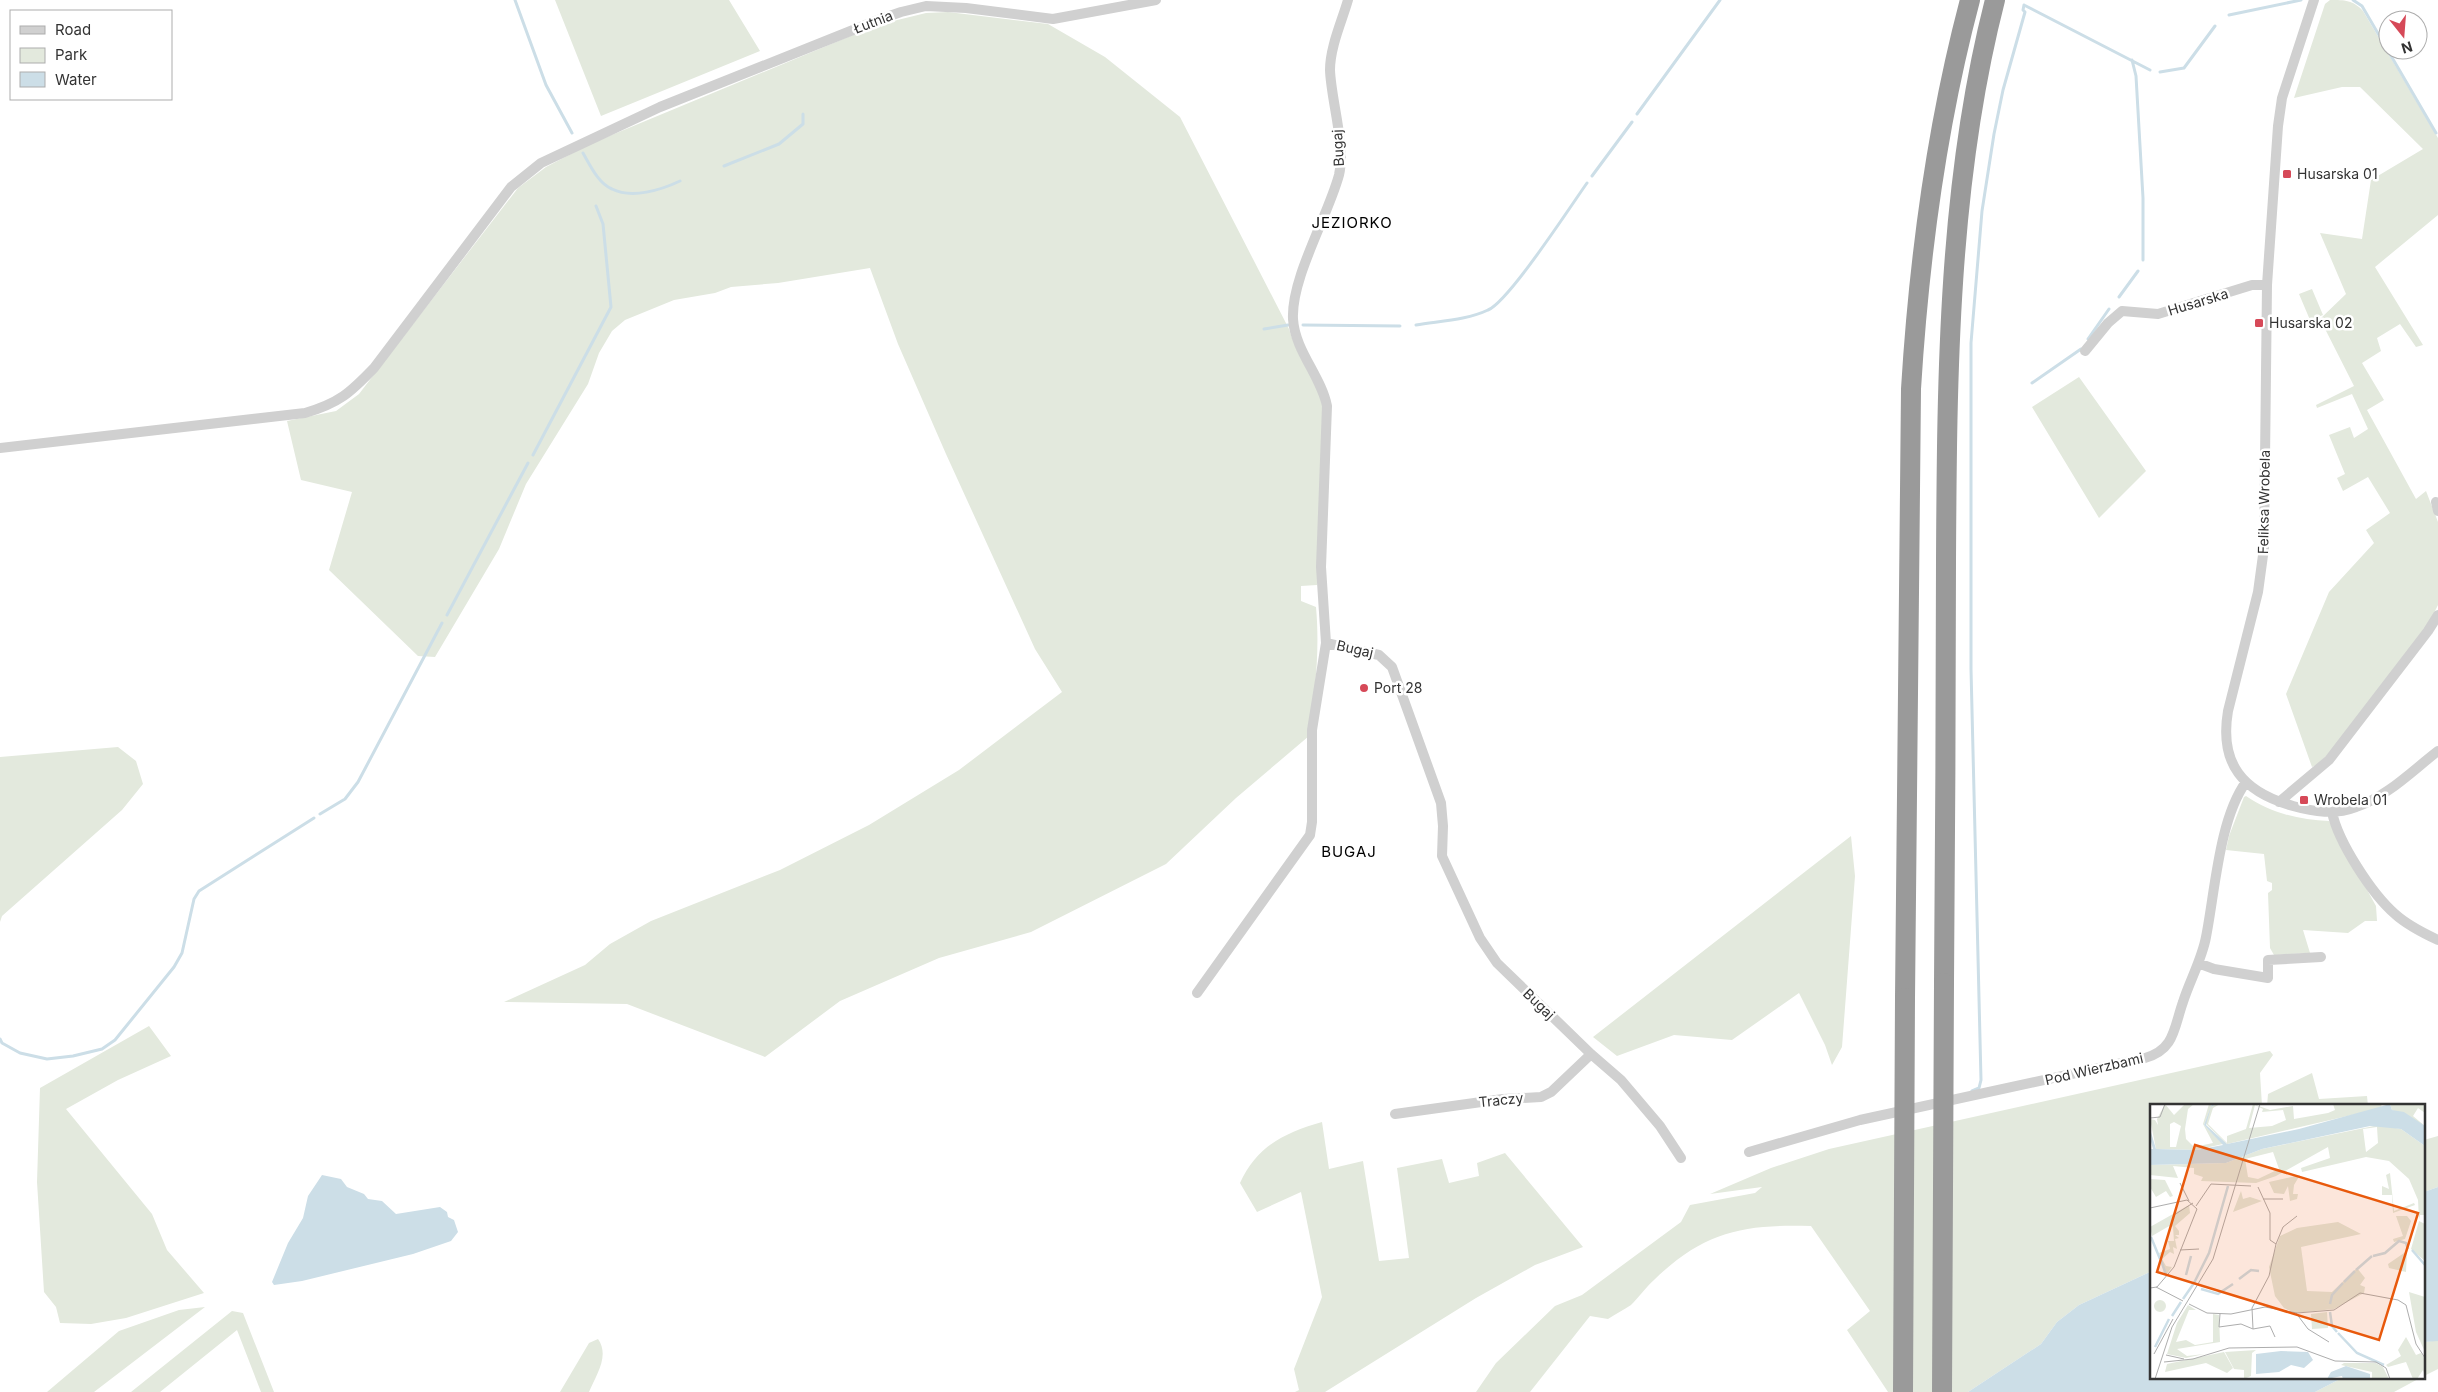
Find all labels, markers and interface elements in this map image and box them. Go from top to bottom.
street label: Łutnia [851,6,895,37]
legend [10,10,172,100]
north arrow [2378,10,2428,60]
text: Road [55,20,91,39]
text: N [2399,38,2415,58]
text: Park [55,45,88,64]
text: Water [55,70,97,89]
street label: Bugaj [1328,129,1347,167]
place label: Husarska 01 [2297,165,2378,182]
marker: Husarska 01 [2281,168,2293,180]
district label: JEZIORKO [1311,213,1393,232]
street label: Husarska [2166,284,2230,319]
place label: Husarska 02 [2269,314,2352,331]
marker: Husarska 02 [2253,317,2265,329]
street label: Feliksa Wrobela [2254,450,2273,554]
street label: Bugaj [1335,636,1375,661]
place label: Port 28 [1374,679,1422,696]
marker: Port 28 [1358,682,1370,694]
place label: Wrobela 01 [2314,791,2387,808]
marker: Wrobela 01 [2298,794,2310,806]
district label: BUGAJ [1321,842,1377,861]
street label: Bugaj [1520,985,1559,1023]
street label: Pod Wierzbami [2043,1049,2145,1088]
street label: Traczy [1478,1089,1524,1110]
inset map [2150,1104,2426,1380]

